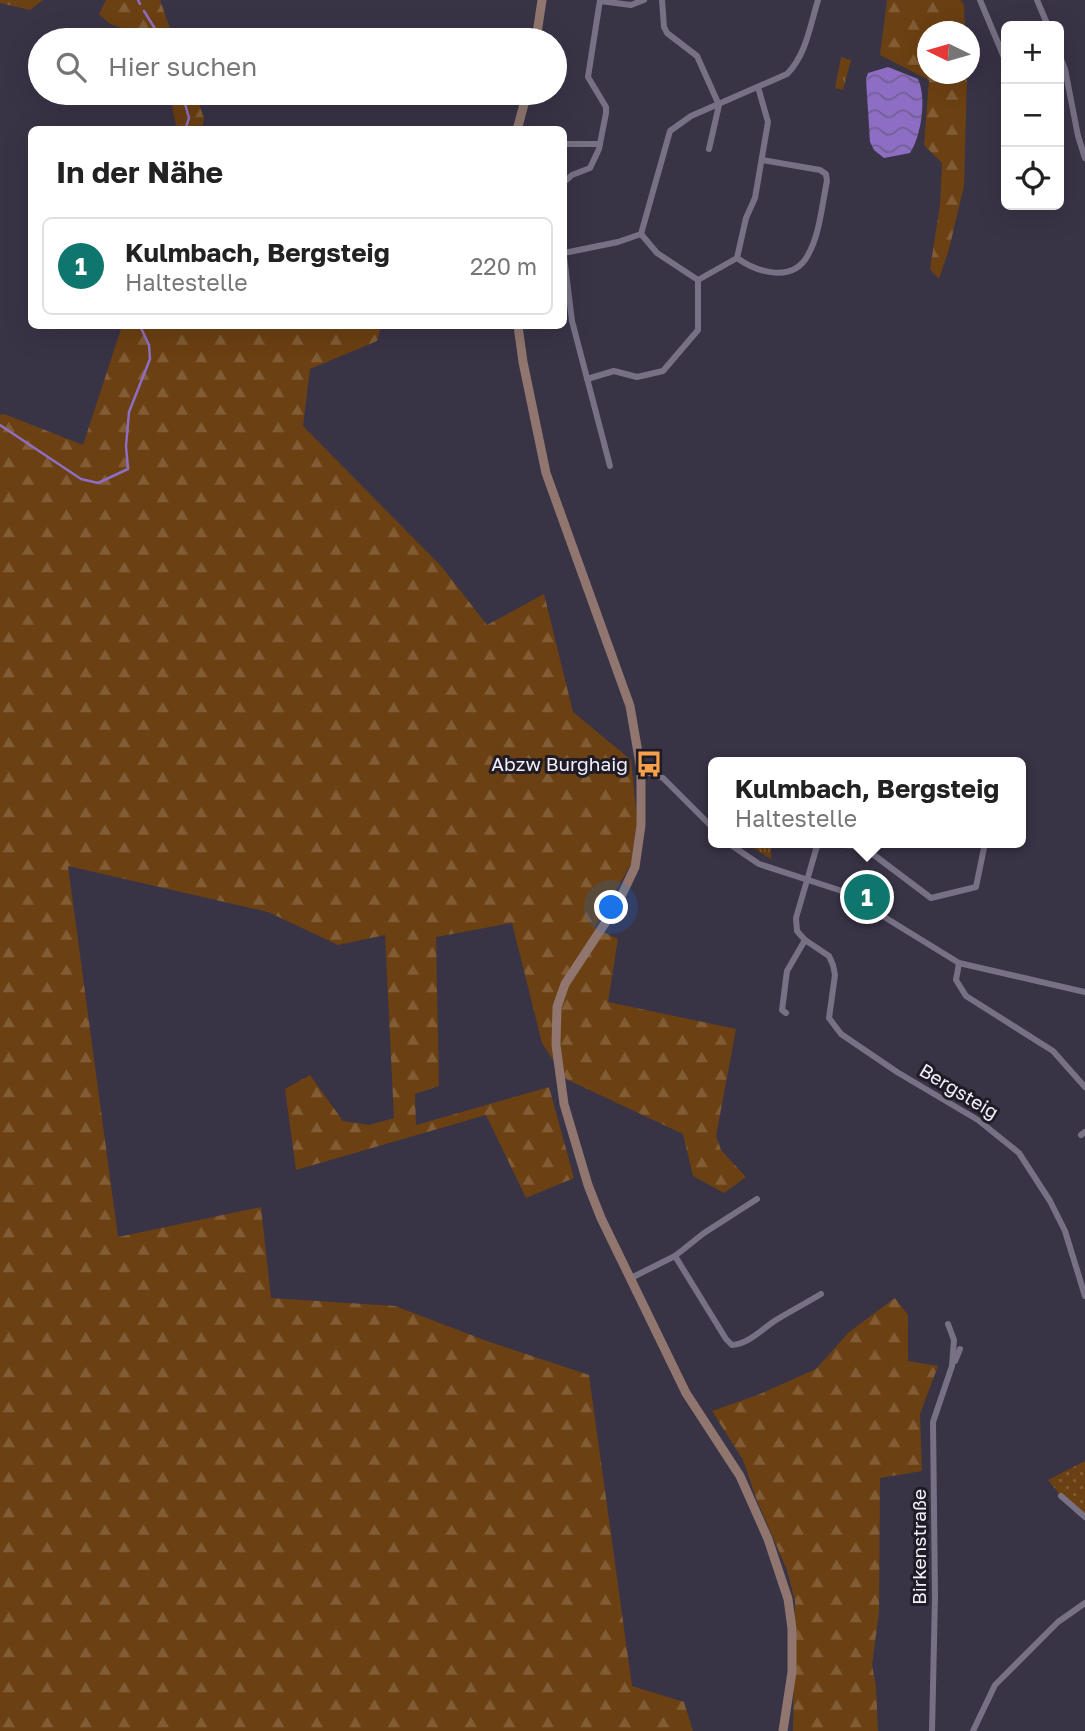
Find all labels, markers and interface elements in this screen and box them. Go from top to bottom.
north arrow [917,21,980,84]
map controls [1001,21,1064,210]
button: + [1001,21,1064,84]
search box [28,28,567,105]
icon: search [52,48,90,86]
text: Hier suchen [108,51,257,82]
button: − [1001,84,1064,147]
button: locate [1001,147,1064,210]
text: In der Nähe [56,154,223,190]
text: Kulmbach, Bergsteig [125,237,390,268]
text: 1 [75,252,87,280]
text: 220 m [470,252,537,280]
text: Haltestelle [125,268,247,296]
bus stop icon: Abzw Burghaig [634,749,664,779]
place label: Abzw Burghaig [491,752,628,775]
popup [708,757,1026,848]
text: Kulmbach, Bergsteig [735,773,999,804]
text: Haltestelle [735,804,857,832]
pin: 1 [844,871,890,923]
your location [594,890,628,924]
street label: Bergsteig [916,1058,1003,1123]
street label: Birkenstraße [907,1489,930,1605]

